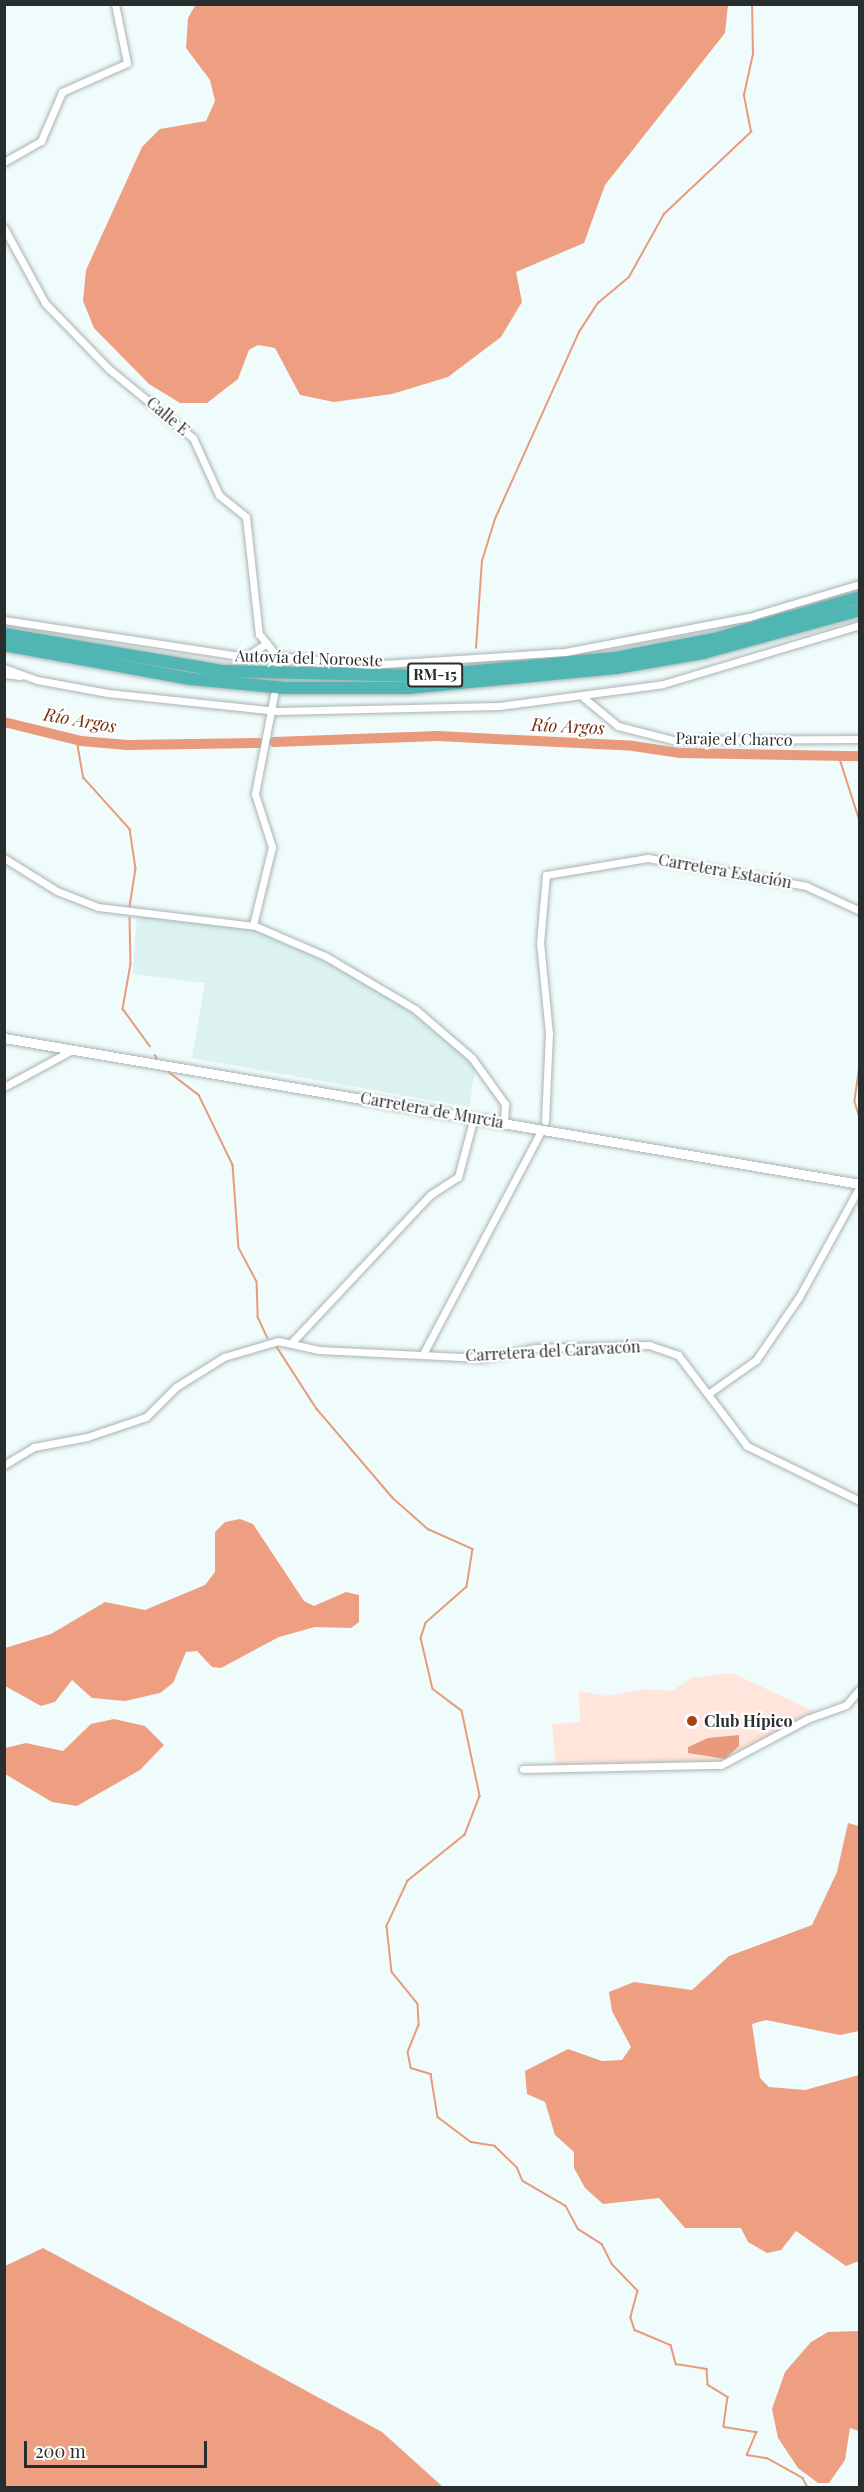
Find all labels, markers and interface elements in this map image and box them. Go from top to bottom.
street label: Calle E [143,393,193,439]
street label: Autovía del Noroeste [235,646,383,670]
road number: RM-15 [406,663,464,687]
water label: Río Argos [42,703,118,737]
water label: Río Argos [531,713,605,739]
street label: Paraje el Charco [675,728,793,750]
street label: Carretera Estación [657,850,793,892]
street label: Carretera de Murcia [359,1088,505,1132]
street label: Carretera del Caravacón [465,1337,641,1365]
place label: Club Hípico [704,1711,793,1731]
marker: Club Hípico [685,1714,699,1728]
scale bar [27,2429,210,2467]
text: 200 m [35,2439,86,2463]

